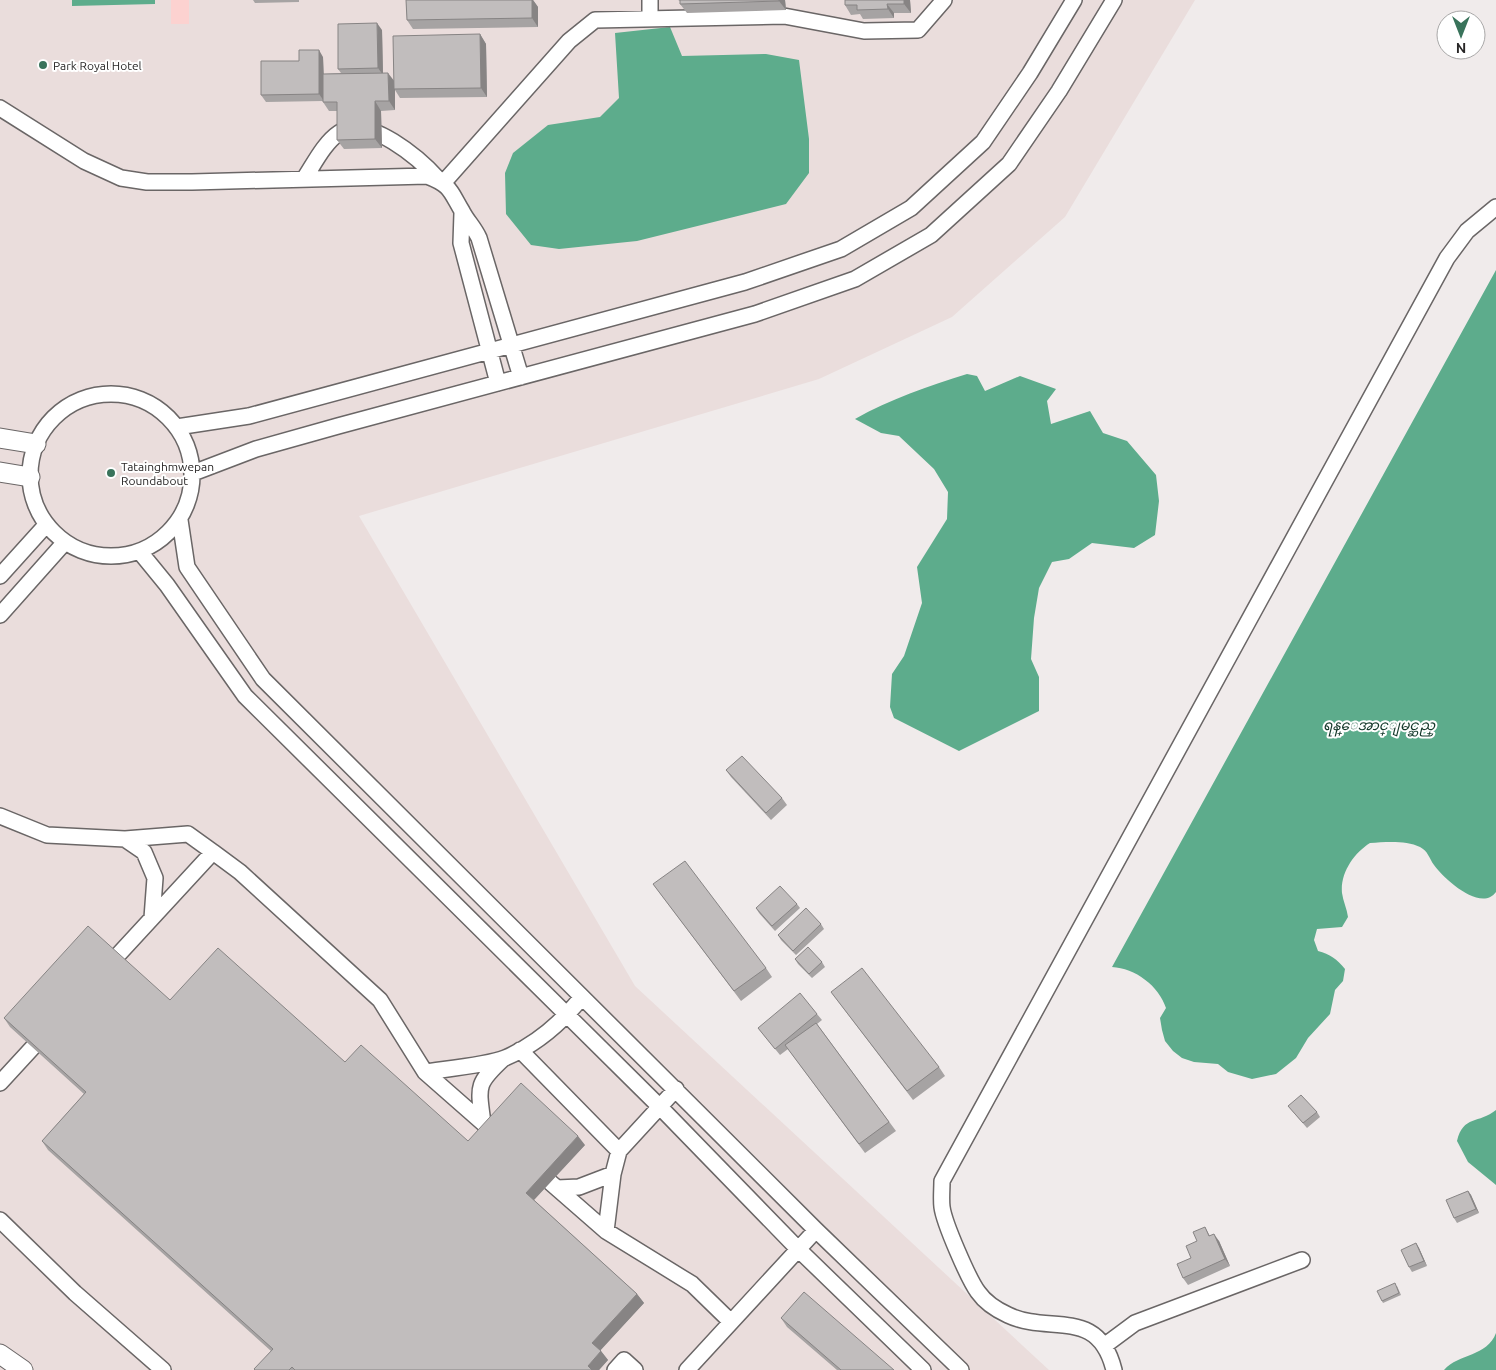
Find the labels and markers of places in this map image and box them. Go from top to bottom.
marker: Park Royal Hotel [37,59,49,71]
place label: Park Royal Hotel [53,59,142,72]
place label: Tatainghmwepan Roundabout [121,460,214,487]
marker: Tatainghmwepan Roundabout [105,467,117,479]

